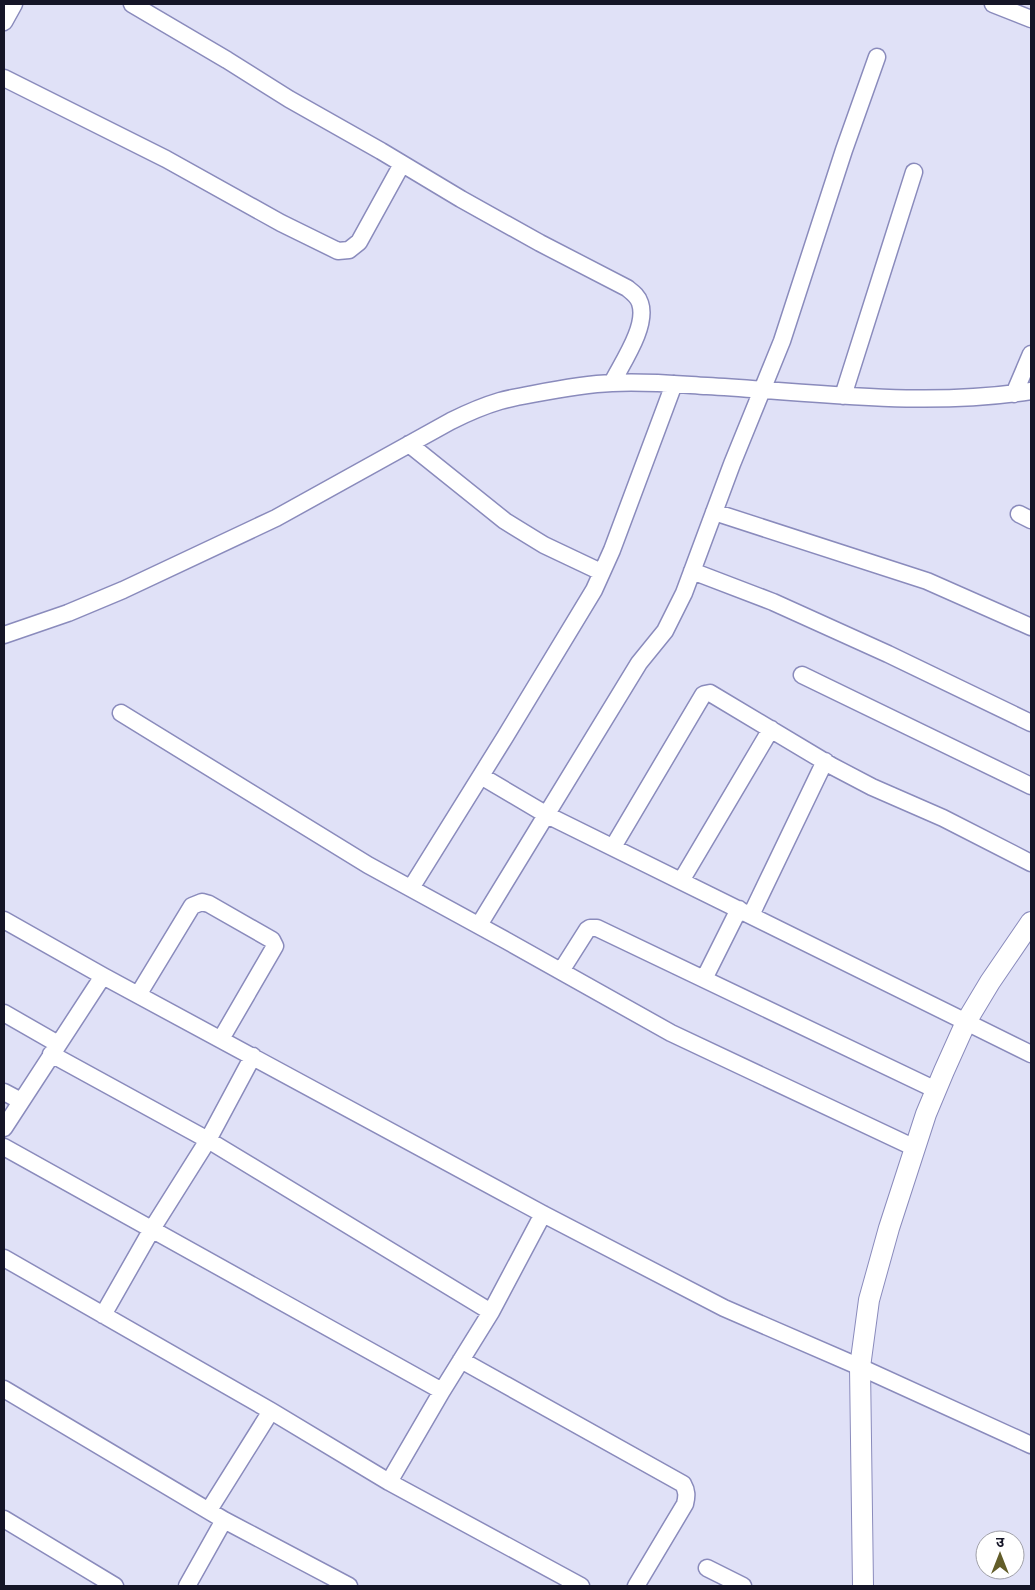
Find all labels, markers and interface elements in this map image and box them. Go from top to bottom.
north arrow [975,1530,1025,1580]
text: उ [996,1532,1005,1553]

